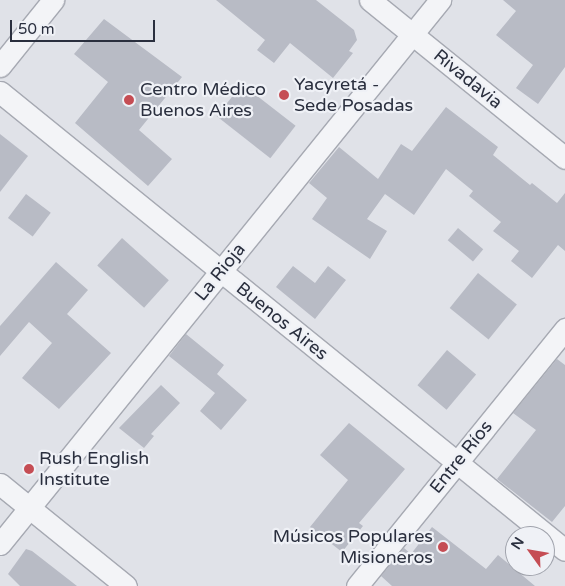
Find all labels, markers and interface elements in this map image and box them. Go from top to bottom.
scale bar [12,10,158,42]
text: 50 m [18,20,55,38]
street label: Rivadavia [429,45,507,113]
place label: Yacyretá - Sede Posadas [294,74,413,116]
place label: Centro Médico Buenos Aires [140,79,266,122]
marker: Yacyretá - Sede Posadas [278,89,290,101]
marker: Centro Médico Buenos Aires [122,93,136,107]
street label: La Rioja [190,239,250,305]
street label: Buenos Aires [232,277,332,365]
street label: Entre Ríos [425,416,497,498]
place label: Rush English Institute [39,448,149,490]
marker: Rush English Institute [23,463,35,475]
place label: Músicos Populares Misioneros [273,526,433,568]
north arrow [505,526,555,576]
text: N [508,534,528,553]
marker: Músicos Populares Misioneros [437,541,449,553]

